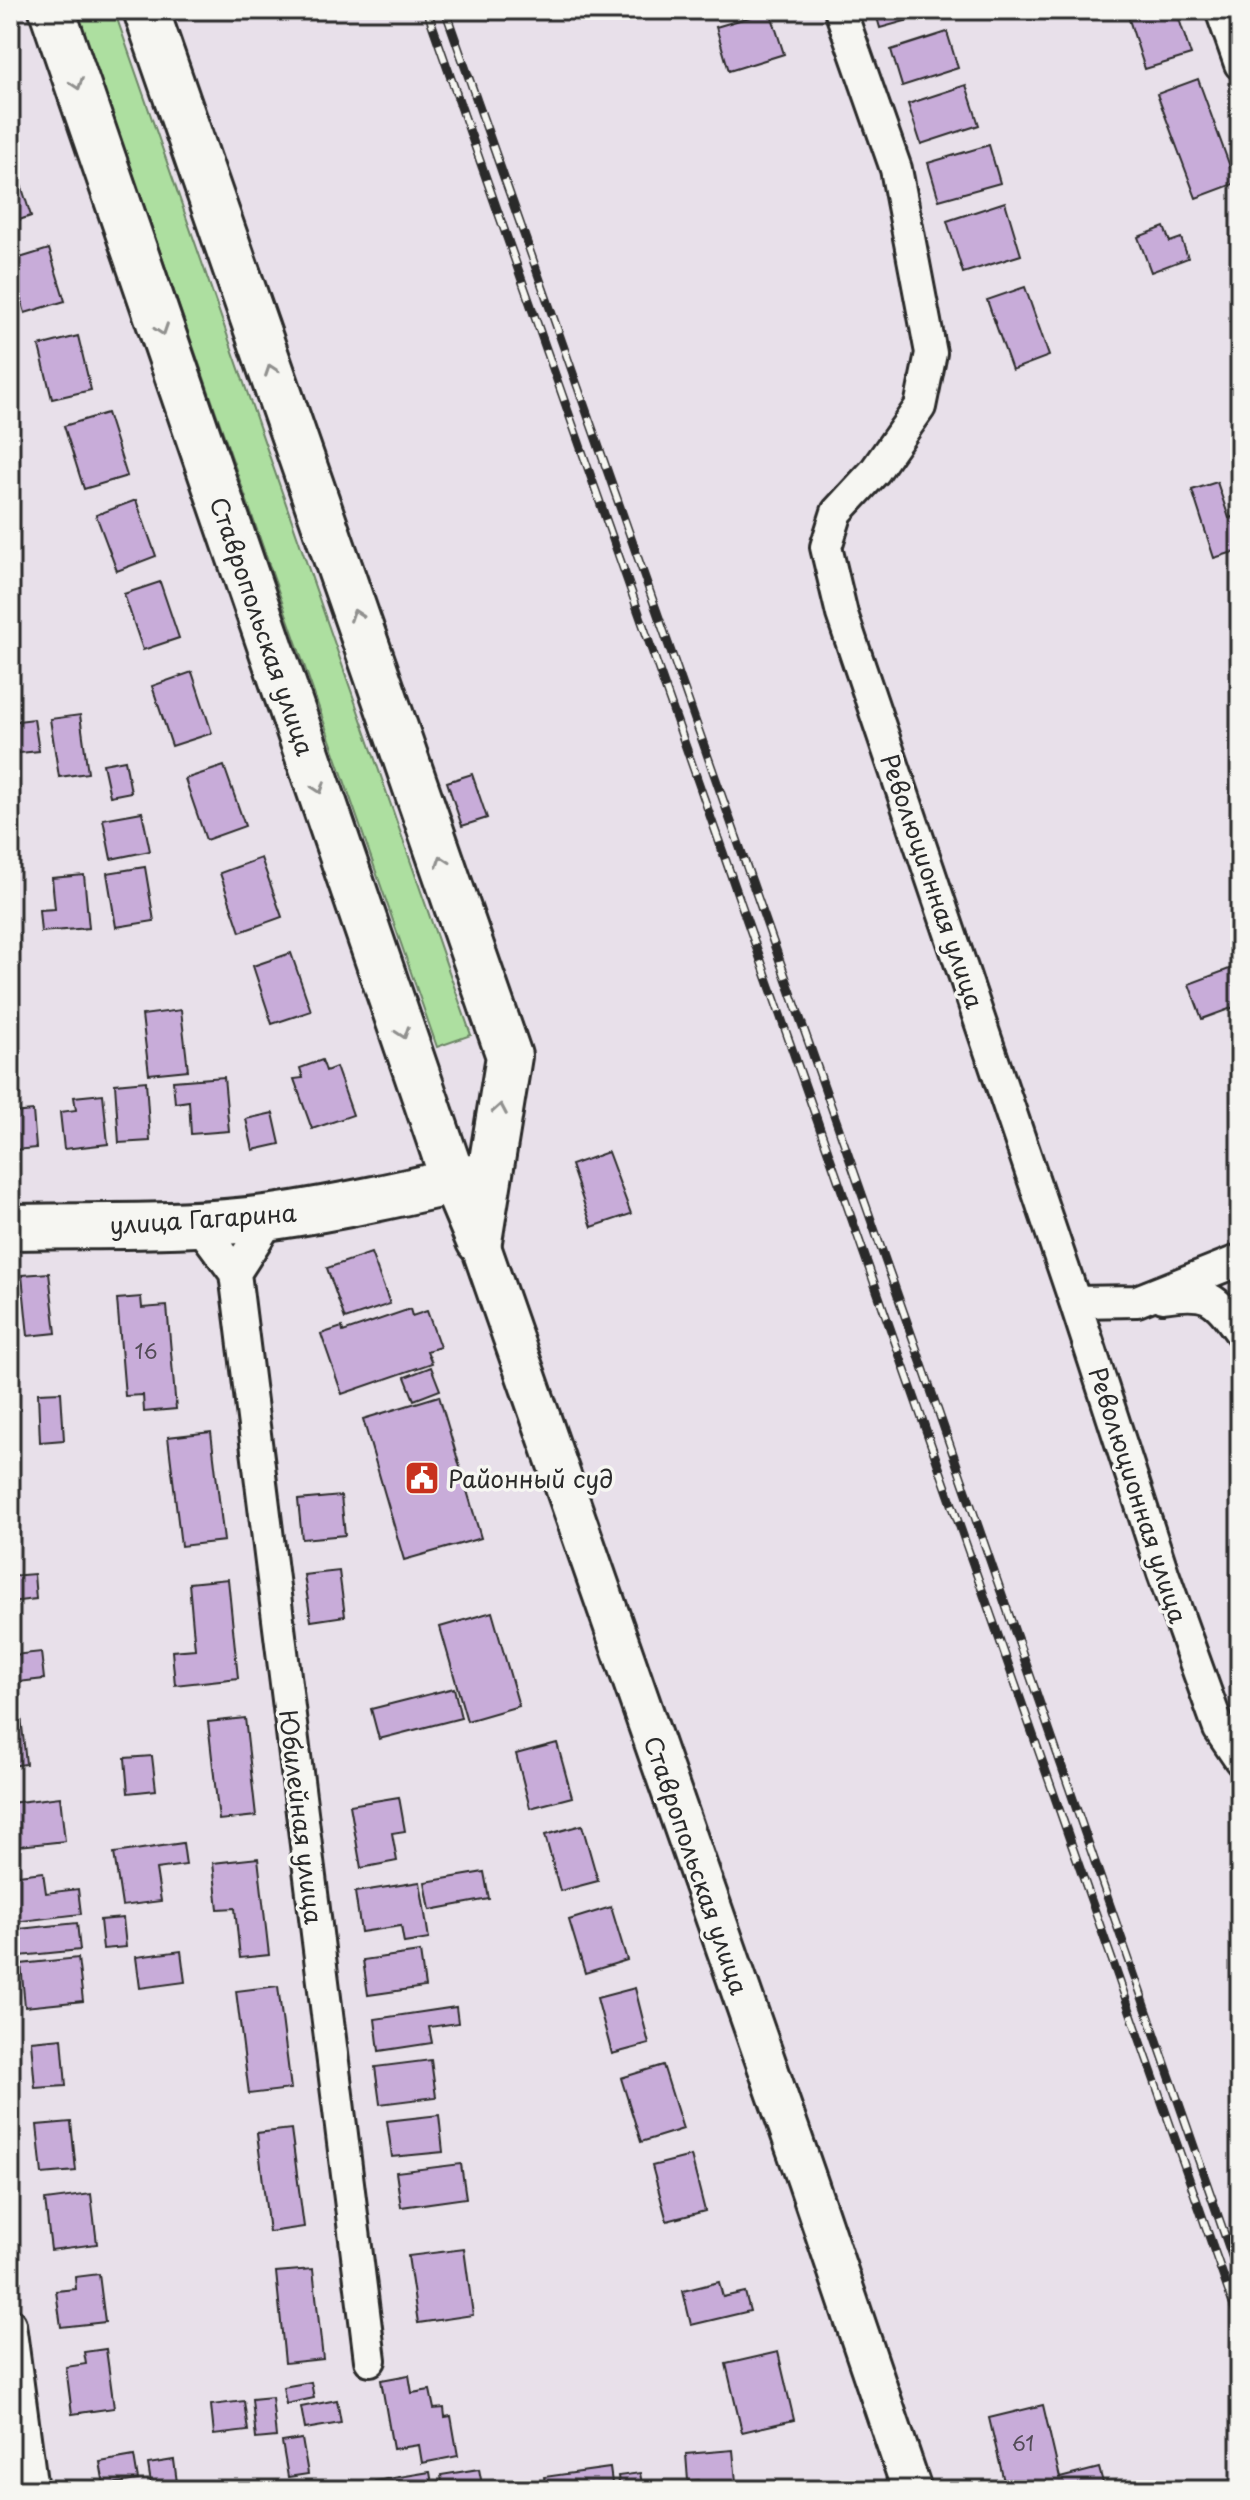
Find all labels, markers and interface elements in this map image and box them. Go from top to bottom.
one-way arrow [68,76,84,90]
one-way arrow [152,322,168,336]
one-way arrow [264,363,281,377]
street label: Ставропольская улица [202,492,324,760]
one-way arrow [350,609,366,623]
street label: Революционная улица [872,749,994,1013]
one-way arrow [309,780,325,794]
one-way arrow [435,855,451,869]
one-way arrow [394,1026,410,1040]
one-way arrow [491,1102,508,1115]
street label: улица Гагарина [108,1194,298,1242]
house number: 16 [135,1336,158,1366]
street label: Революционная улица [1081,1362,1197,1628]
public building icon: Районный суд [403,1459,441,1497]
place label: Районный суд [448,1460,613,1496]
street label: Юбилейная улица [271,1708,333,1926]
street label: Ставропольская улица [636,1731,758,1999]
house number: 61 [1012,2428,1034,2458]

